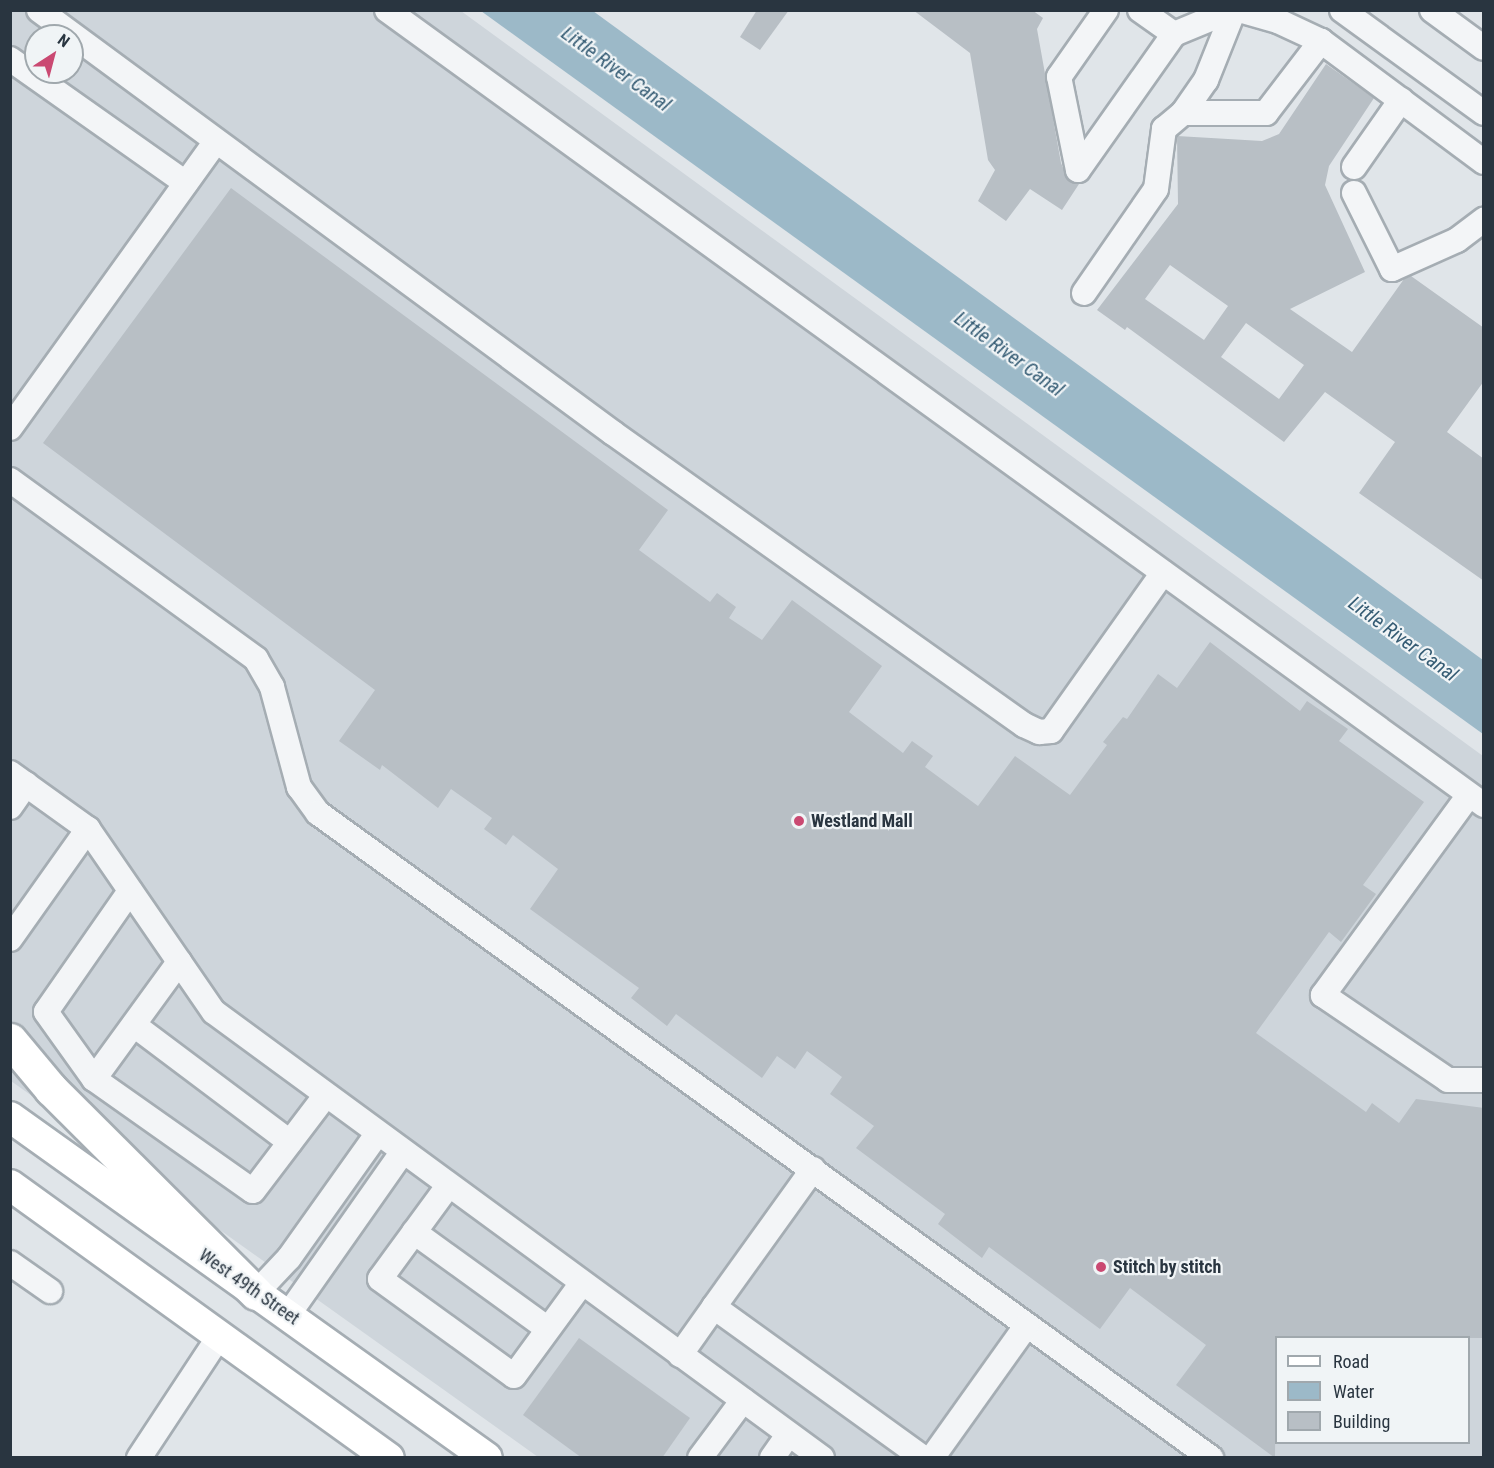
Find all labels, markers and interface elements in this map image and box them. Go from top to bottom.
water label: Little River Canal [557,21,675,117]
north arrow [24,24,84,84]
text: N [54,30,73,51]
water label: Little River Canal [950,306,1068,402]
water label: Little River Canal [1344,591,1462,687]
place label: Westland Mall [811,810,913,832]
marker: Westland Mall [792,814,806,828]
street label: West 49th Street [195,1244,303,1330]
place label: Stitch by stitch [1113,1256,1221,1278]
marker: Stitch by stitch [1094,1260,1108,1274]
legend [1275,1336,1470,1444]
text: Road [1333,1351,1369,1372]
text: Water [1333,1381,1374,1402]
text: Building [1333,1411,1390,1432]

